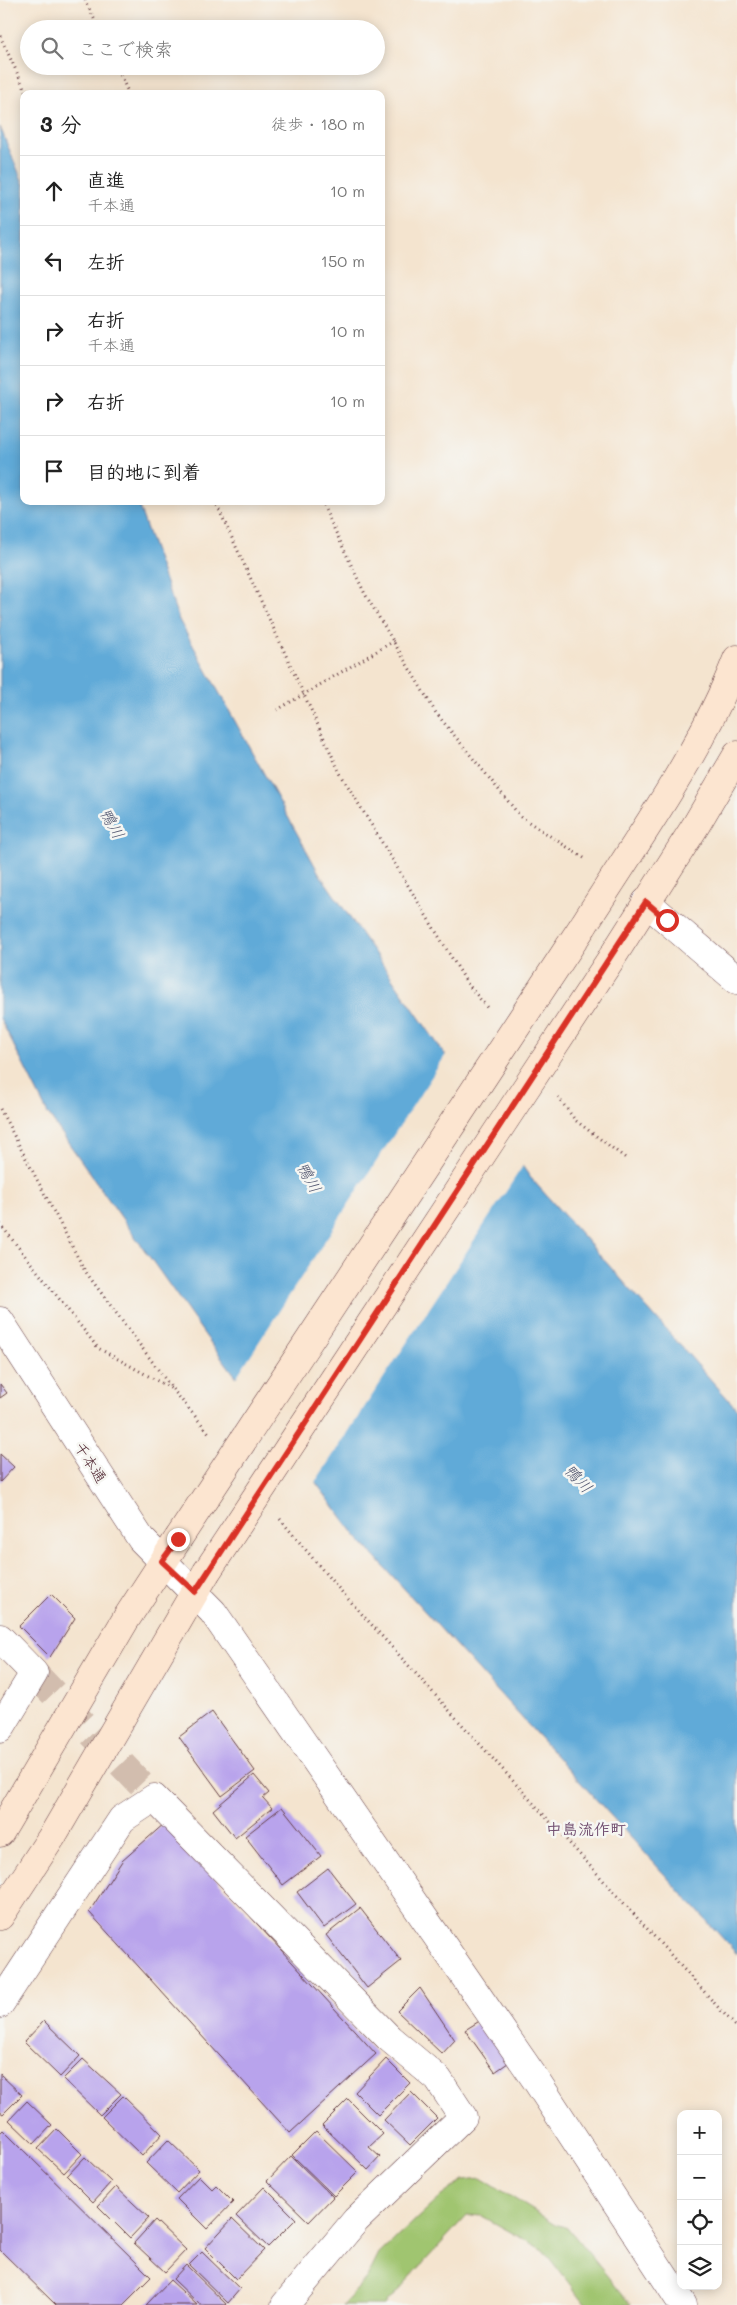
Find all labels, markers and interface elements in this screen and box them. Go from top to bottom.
search box [20,20,385,75]
icon: search [38,34,66,62]
text: ここで検索 [78,36,173,61]
text: 3 分 [40,110,81,137]
text: 徒歩 · 180 m [271,113,365,134]
text: 直進 [87,167,125,192]
icon: ahead [40,177,68,205]
text: 10 m [330,180,365,201]
text: 千本通 [87,194,135,215]
icon: left [40,247,68,275]
text: 左折 [87,249,125,274]
text: 150 m [321,250,365,271]
text: 右折 [87,307,125,332]
icon: right [40,317,68,345]
text: 10 m [330,320,365,341]
text: 千本通 [87,334,135,355]
icon: right [40,387,68,415]
text: 右折 [87,389,125,414]
text: 10 m [330,390,365,411]
icon: arrive [40,457,68,485]
text: 目的地に到着 [87,459,201,484]
water label: 鴨川 [96,804,130,842]
route start [656,909,679,932]
water label: 鴨川 [293,1158,327,1196]
street label: 千本通 [70,1438,112,1486]
water label: 鴨川 [560,1459,598,1497]
route end [167,1528,190,1551]
district label: 中島流作町 [546,1818,626,1839]
map controls [677,2110,722,2290]
button: + [677,2110,722,2155]
button: − [677,2155,722,2200]
button: locate [677,2200,722,2245]
button: layers [677,2245,722,2290]

